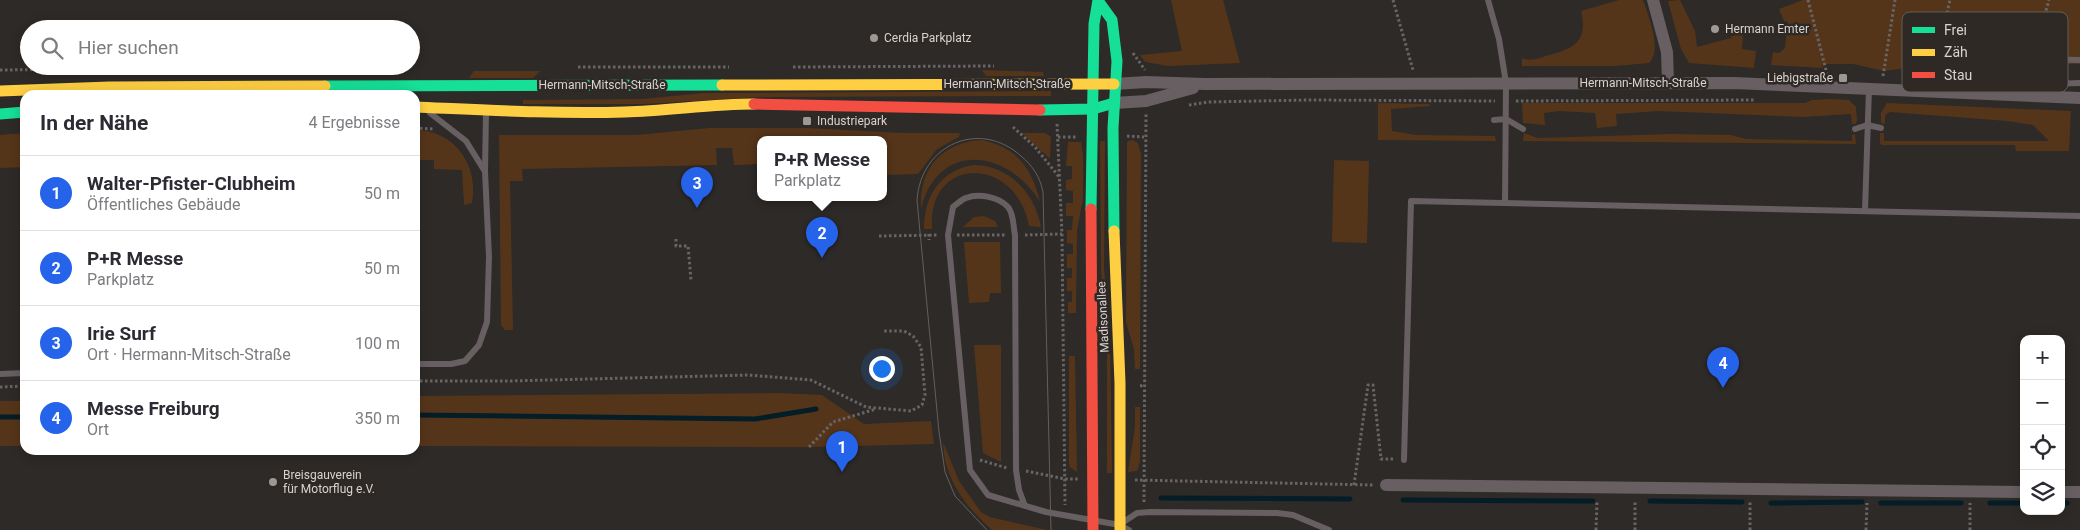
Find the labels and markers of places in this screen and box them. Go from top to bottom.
place label: Hermann Emter [1725,22,1809,36]
marker: Hermann Emter [1709,23,1721,35]
place label: Cerdia Parkplatz [884,31,972,45]
marker: Cerdia Parkplatz [868,32,880,44]
place label: Liebigstraße [1767,71,1833,85]
marker: Liebigstraße [1837,72,1849,84]
place label: Industriepark [817,114,888,128]
marker: Industriepark [801,115,813,127]
pin: 3 [681,167,713,208]
pin: 2 [806,217,838,258]
pin: 4 [1707,347,1739,388]
pin: 1 [826,431,858,472]
place label: Breisgauverein für Motorflug e.V. [283,468,375,496]
marker: Breisgauverein für Motorflug e.V. [267,476,279,488]

